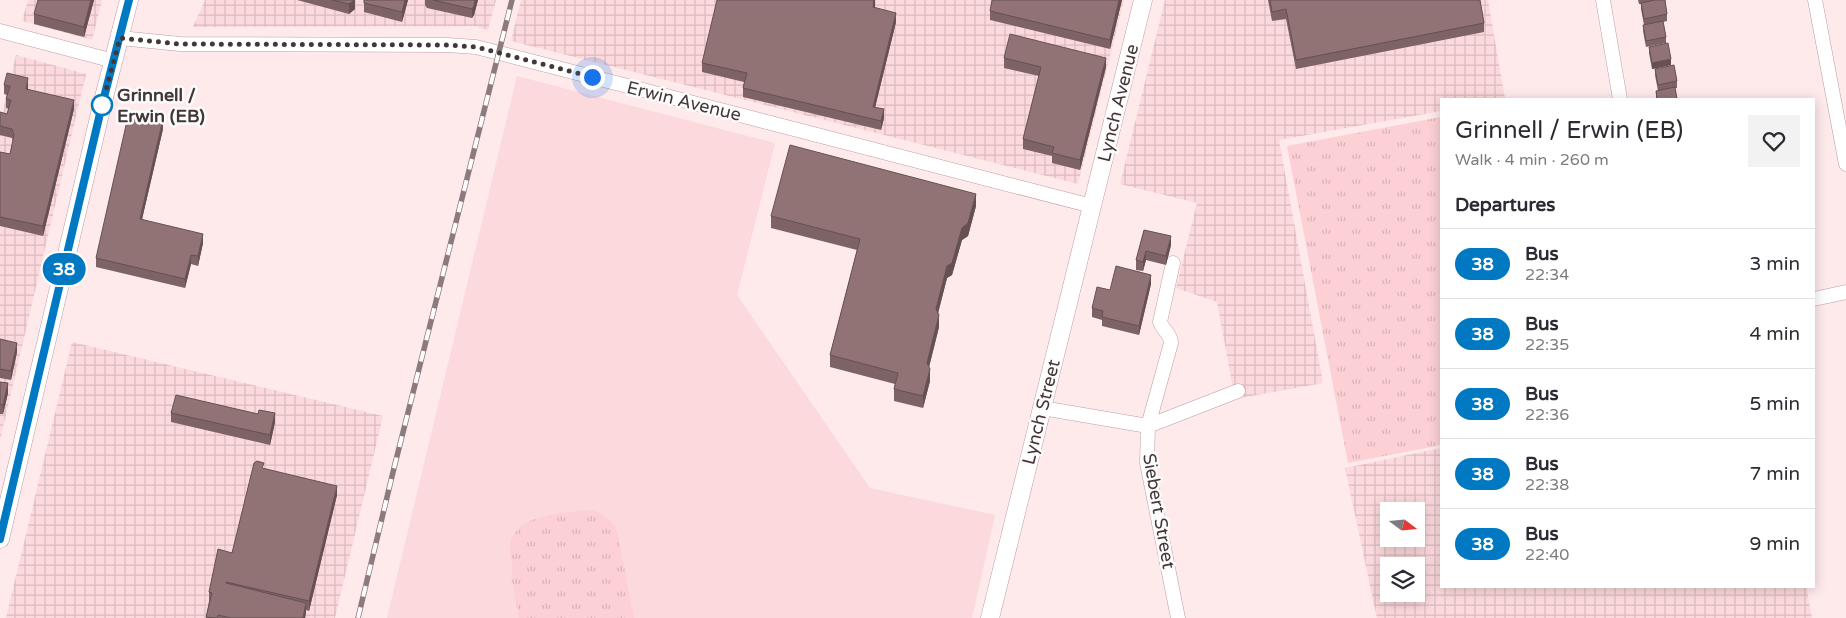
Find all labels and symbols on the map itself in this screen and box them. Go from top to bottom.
street label: Lynch Avenue [1093,42,1143,164]
your location [580,65,605,90]
street label: Erwin Avenue [625,76,743,126]
place label: Grinnell / Erwin (EB) [117,84,205,127]
marker: Grinnell / Erwin (EB) [91,94,113,116]
line badge: 38 [42,253,86,285]
street label: Lynch Street [1017,357,1065,467]
street label: Siebert Street [1138,451,1180,571]
north arrow [1380,502,1425,548]

